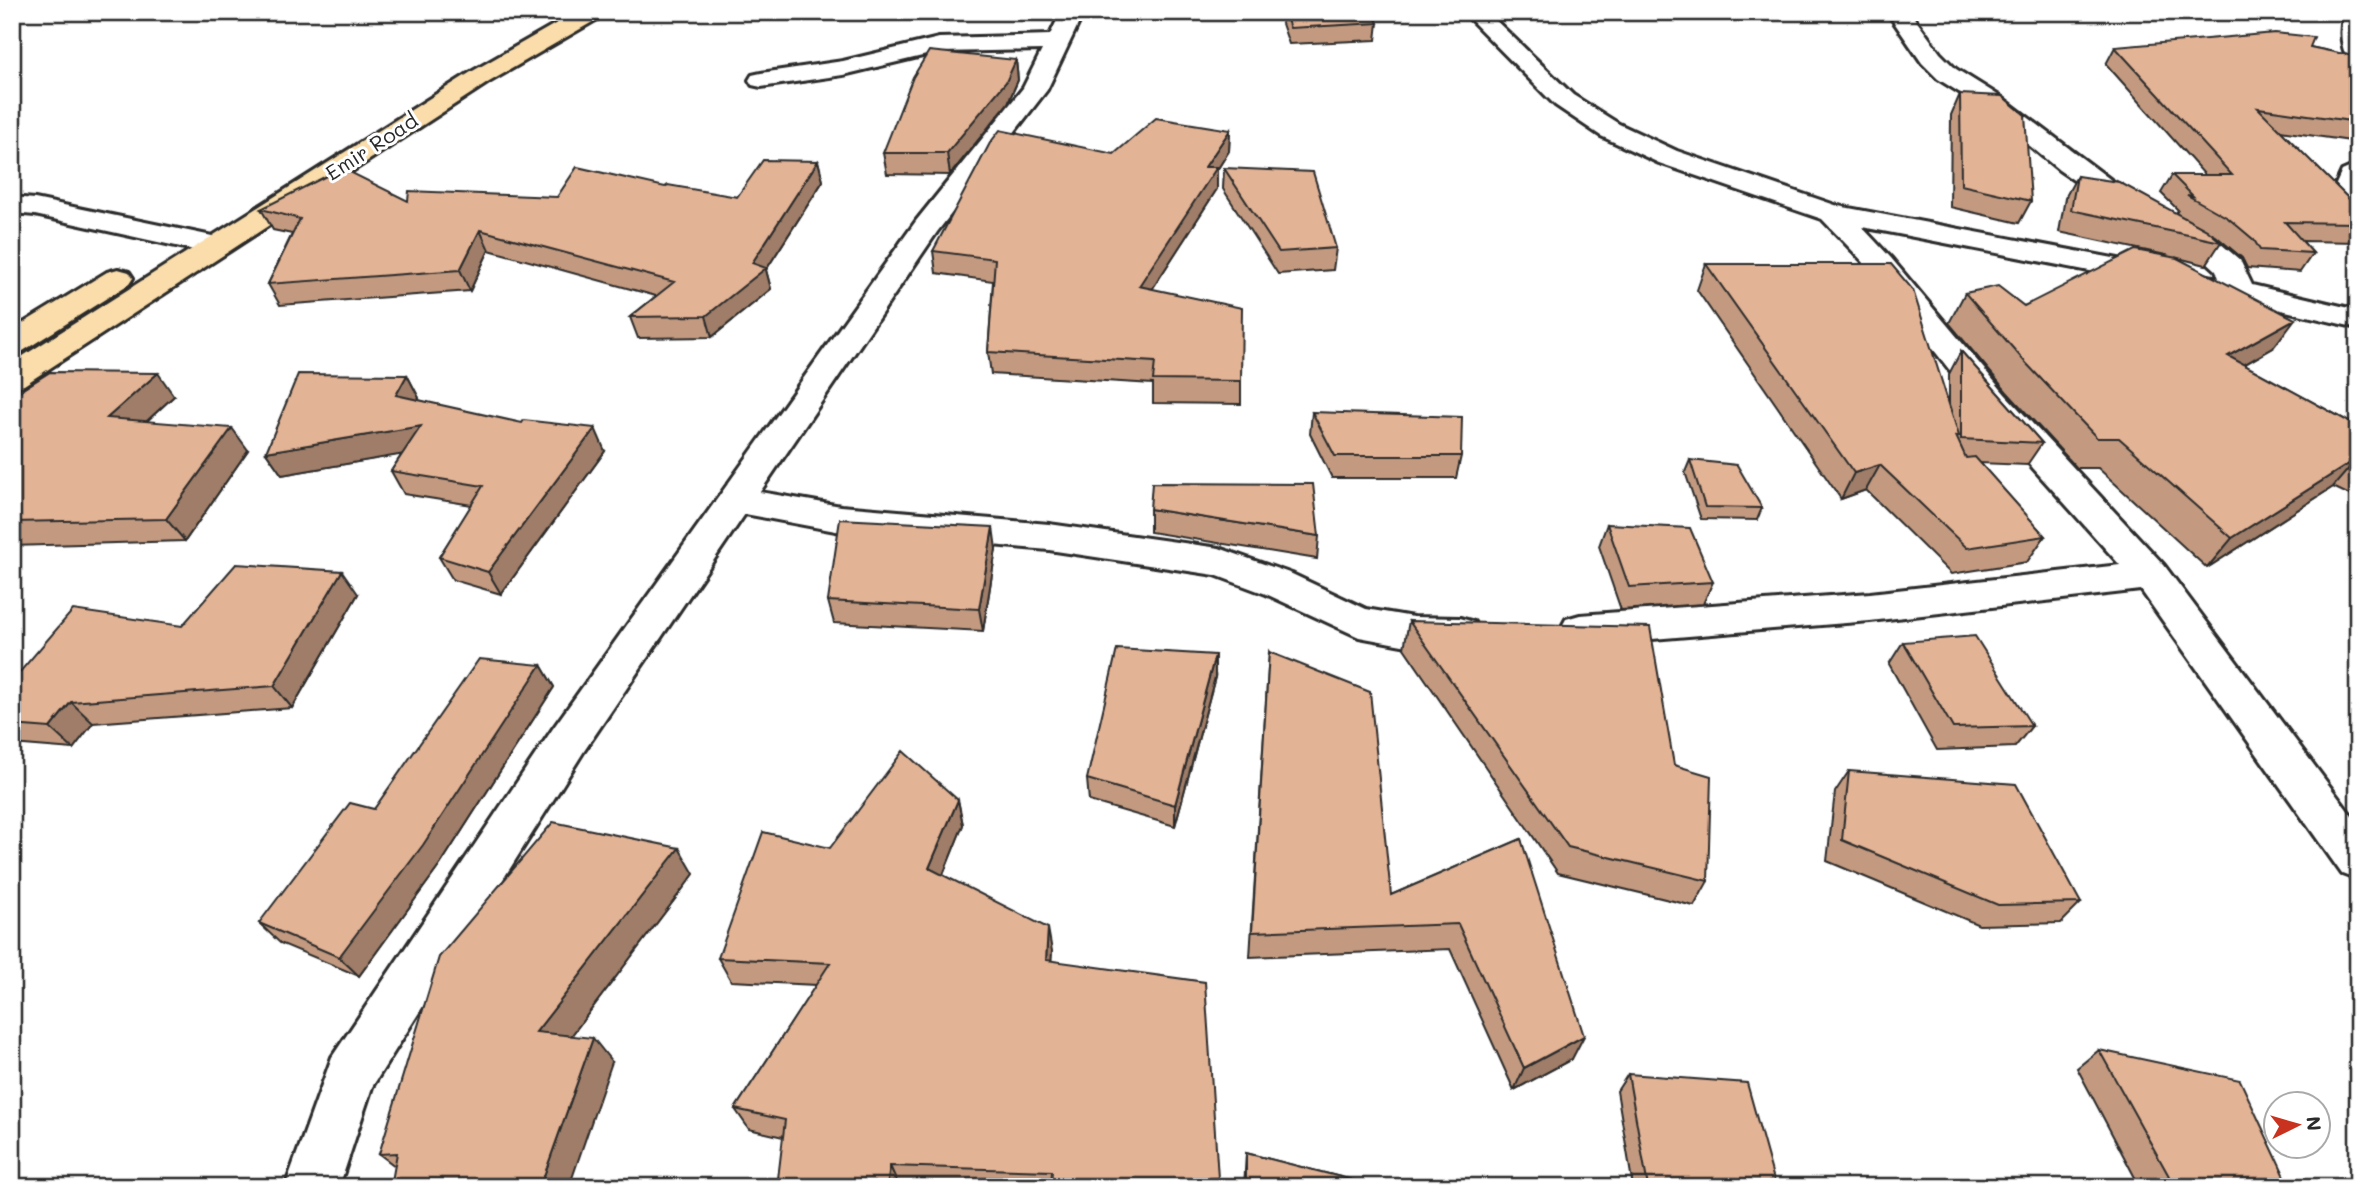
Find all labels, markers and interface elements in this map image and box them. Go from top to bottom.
street label: Emir Road [320,106,422,186]
north arrow [2262,1090,2332,1160]
text: N [2301,1115,2328,1132]

